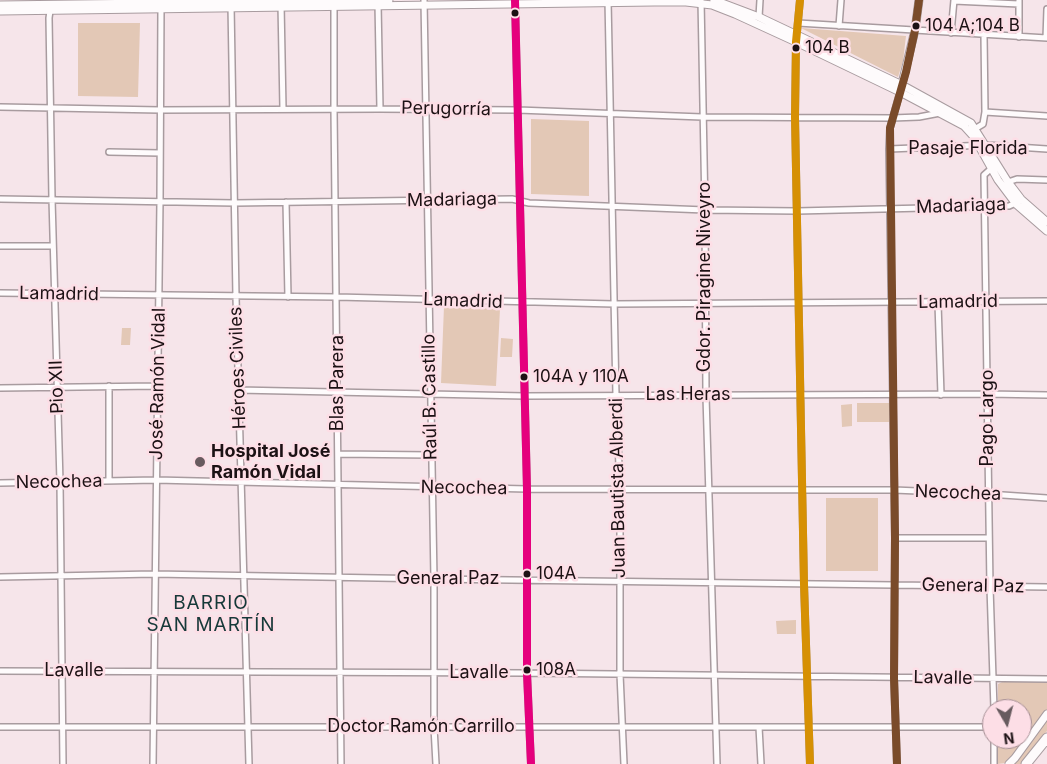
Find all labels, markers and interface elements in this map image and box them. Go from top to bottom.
unlabelled marker [510,8,520,18]
place label: 104 A;104 B [925,16,1020,36]
marker: 104 A;104 B [911,21,921,31]
place label: 104 B [805,38,850,58]
marker: 104 B [791,43,801,53]
street label: Perugorría [401,97,491,121]
street label: Pasaje Florida [908,138,1028,160]
street label: Gdor. Piragine Niveyro [694,182,716,372]
street label: Madariaga [407,188,497,212]
street label: Madariaga [916,194,1006,218]
street label: Lamadrid [19,283,99,305]
street label: Lamadrid [423,289,503,313]
street label: Lamadrid [918,291,998,313]
street label: Héroes Civiles [225,306,251,430]
street label: José Ramón Vidal [146,308,170,460]
street label: Raúl B. Castillo [418,334,442,460]
street label: Blas Parera [327,335,349,431]
street label: Pio XII [45,360,69,414]
place label: 104A y 110A [533,367,629,387]
street label: Pago Largo [977,369,999,467]
marker: 104A y 110A [519,372,529,382]
street label: Las Heras [645,384,731,406]
street label: Juan Bautista Alberdi [606,398,630,578]
place label: Hospital José Ramón Vidal [211,441,330,484]
marker: Hospital José Ramón Vidal [193,455,207,469]
street label: Necochea [15,470,103,494]
street label: Necochea [420,476,508,500]
street label: Necochea [914,481,1002,505]
place label: 104A [536,564,576,584]
street label: General Paz [397,568,499,590]
marker: 104A [522,569,532,579]
street label: General Paz [921,574,1025,598]
district label: BARRIO SAN MARTÍN [145,592,277,636]
street label: Lavalle [44,660,104,682]
place label: 108A [536,660,576,680]
street label: Lavalle [449,662,509,684]
marker: 108A [522,665,532,675]
street label: Lavalle [913,667,973,689]
north arrow [982,699,1032,749]
street label: Doctor Ramón Carrillo [327,716,515,738]
text: N [1003,729,1015,748]

